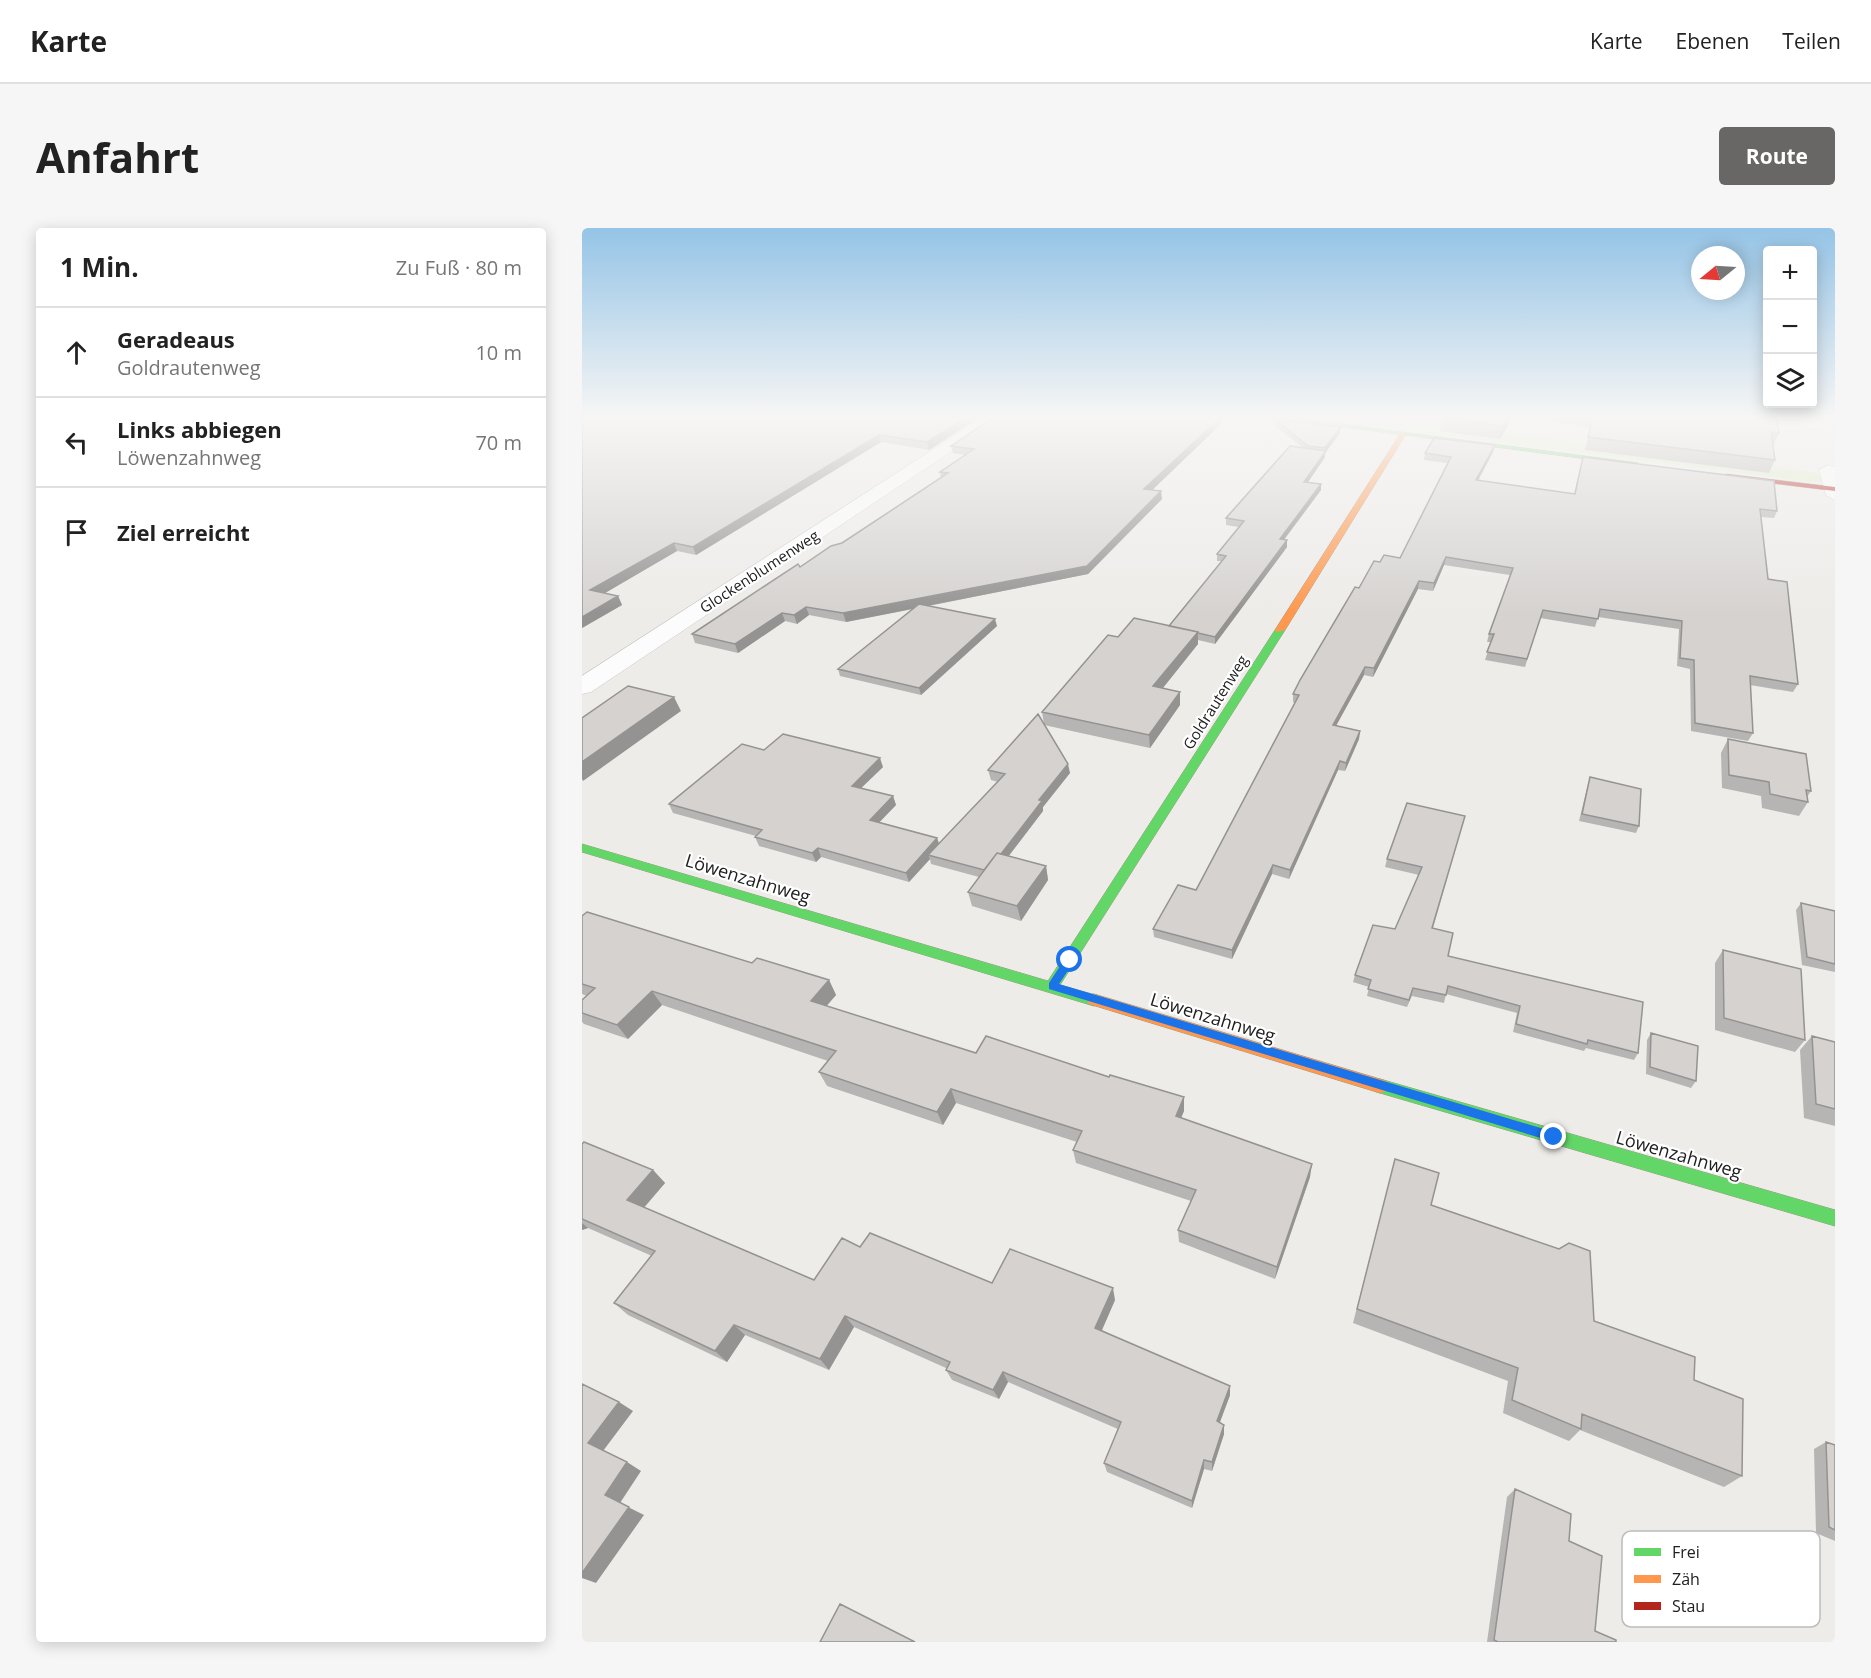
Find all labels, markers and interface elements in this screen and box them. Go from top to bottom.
text: Karte [30,22,107,60]
text: Karte [1590,27,1643,55]
text: Ebenen [1676,27,1749,55]
text: Teilen [1782,27,1841,55]
button: Route [1719,127,1835,185]
text: Anfahrt [36,128,199,185]
north arrow [1691,246,1745,300]
map controls [1763,246,1817,408]
button: + [1763,246,1817,300]
text: 1 Min. [60,249,139,285]
text: Zu Fuß · 80 m [396,254,522,281]
button: − [1763,300,1817,354]
text: Geradeaus [117,324,235,354]
icon: ahead [60,336,93,369]
text: 10 m [475,339,522,366]
text: Goldrautenweg [117,354,261,381]
button: layers [1763,354,1817,408]
text: Links abbiegen [117,414,282,444]
icon: left [60,426,93,459]
text: 70 m [475,429,522,456]
text: Löwenzahnweg [117,444,261,471]
icon: arrive [60,516,93,549]
text: Ziel erreicht [117,517,250,547]
street label: Glockenblumenweg [696,525,822,617]
street label: Goldrautenweg [1178,651,1252,753]
street label: Löwenzahnweg [682,848,814,908]
route start [1056,946,1082,972]
street label: Löwenzahnweg [1147,987,1279,1047]
route end [1540,1123,1566,1149]
street label: Löwenzahnweg [1613,1125,1745,1183]
legend [1622,1531,1820,1627]
text: Frei [1672,1541,1700,1563]
text: Zäh [1672,1568,1700,1590]
text: Stau [1672,1595,1705,1617]

